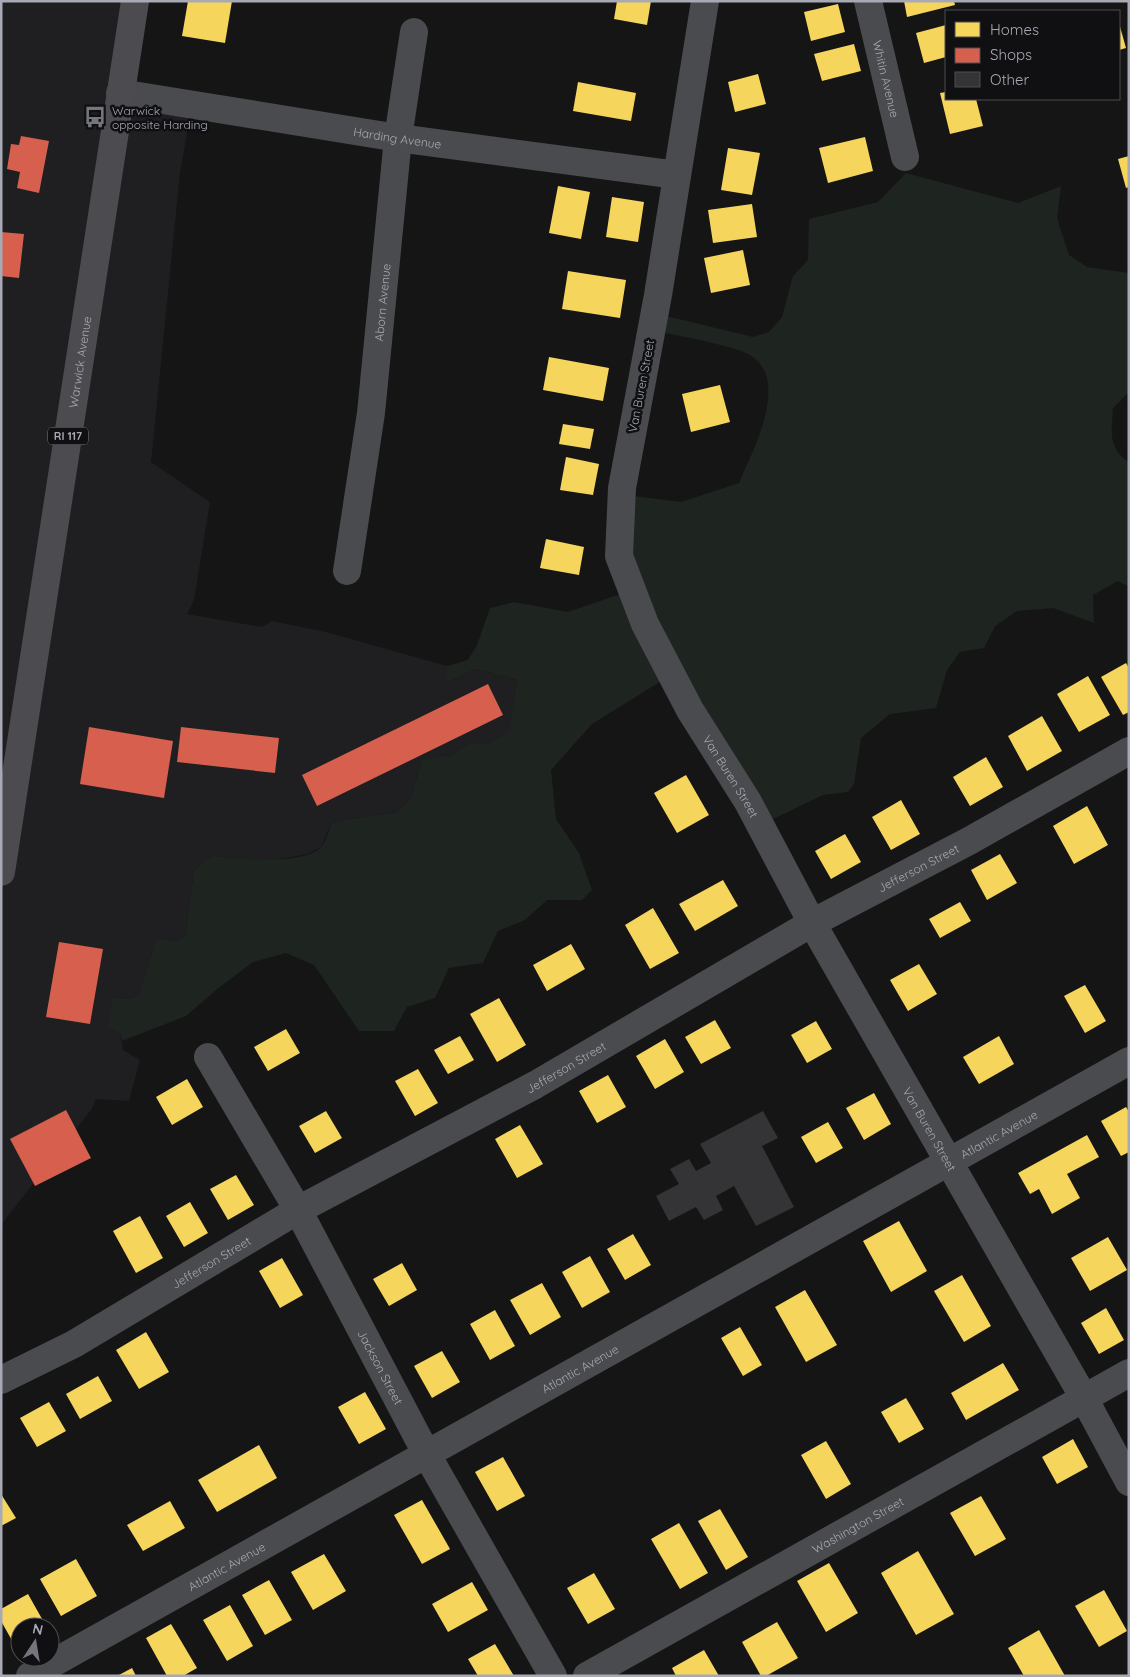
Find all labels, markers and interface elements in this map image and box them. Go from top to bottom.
legend [945,10,1120,100]
text: Homes [990,20,1039,39]
street label: Whitin Avenue [870,39,903,119]
text: Shops [990,45,1032,64]
text: Other [990,70,1030,89]
place label: Warwick opposite Harding [112,103,208,132]
bus stop icon: Warwick opposite Harding [82,104,108,130]
street label: Harding Avenue [352,123,443,151]
street label: Aborn Avenue [371,262,393,342]
street label: Warwick Avenue [65,315,94,409]
street label: Van Buren Street [625,338,657,434]
road number: RI 117 [48,428,88,444]
street label: Van Buren Street [700,732,762,820]
street label: Jefferson Street [875,840,961,895]
street label: Jefferson Street [523,1038,608,1096]
street label: Van Buren Street [900,1084,960,1174]
street label: Atlantic Avenue [957,1106,1040,1161]
street label: Jefferson Street [169,1233,253,1292]
street label: Jackson Street [355,1327,407,1407]
street label: Atlantic Avenue [539,1341,621,1396]
street label: Washington Street [809,1493,906,1556]
street label: Atlantic Avenue [185,1538,268,1594]
north arrow [10,1617,60,1667]
text: N [31,1619,45,1639]

